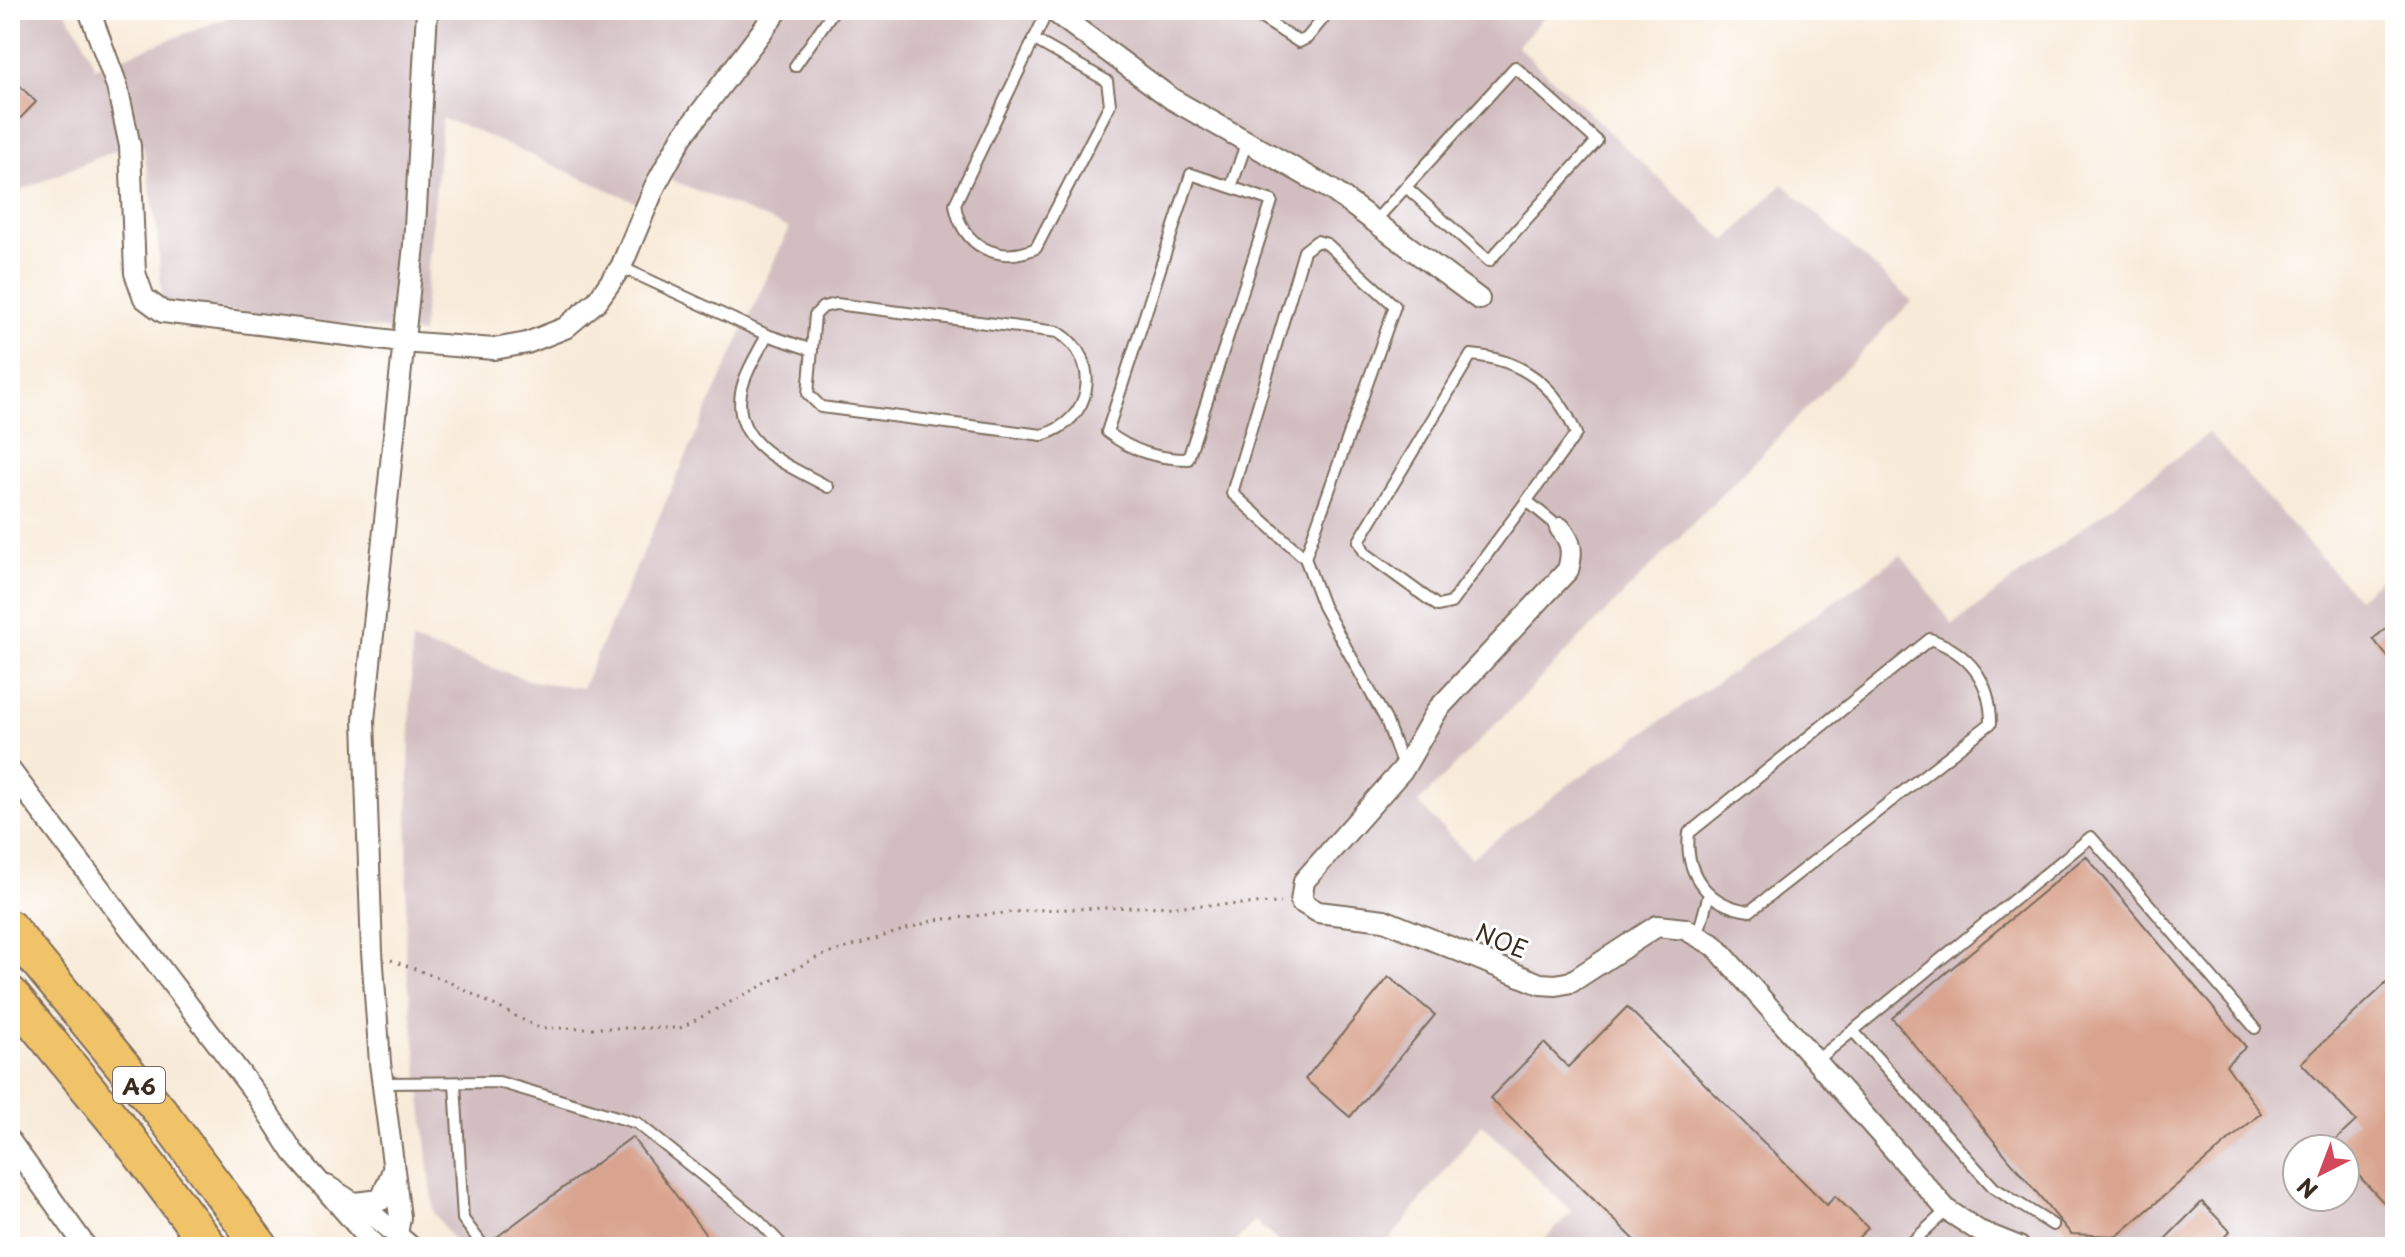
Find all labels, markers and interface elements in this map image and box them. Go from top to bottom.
street label: NOE [1471,913,1533,967]
road number: Α6 [113,1067,165,1103]
north arrow [2281,1133,2361,1213]
text: N [2289,1171,2324,1207]

